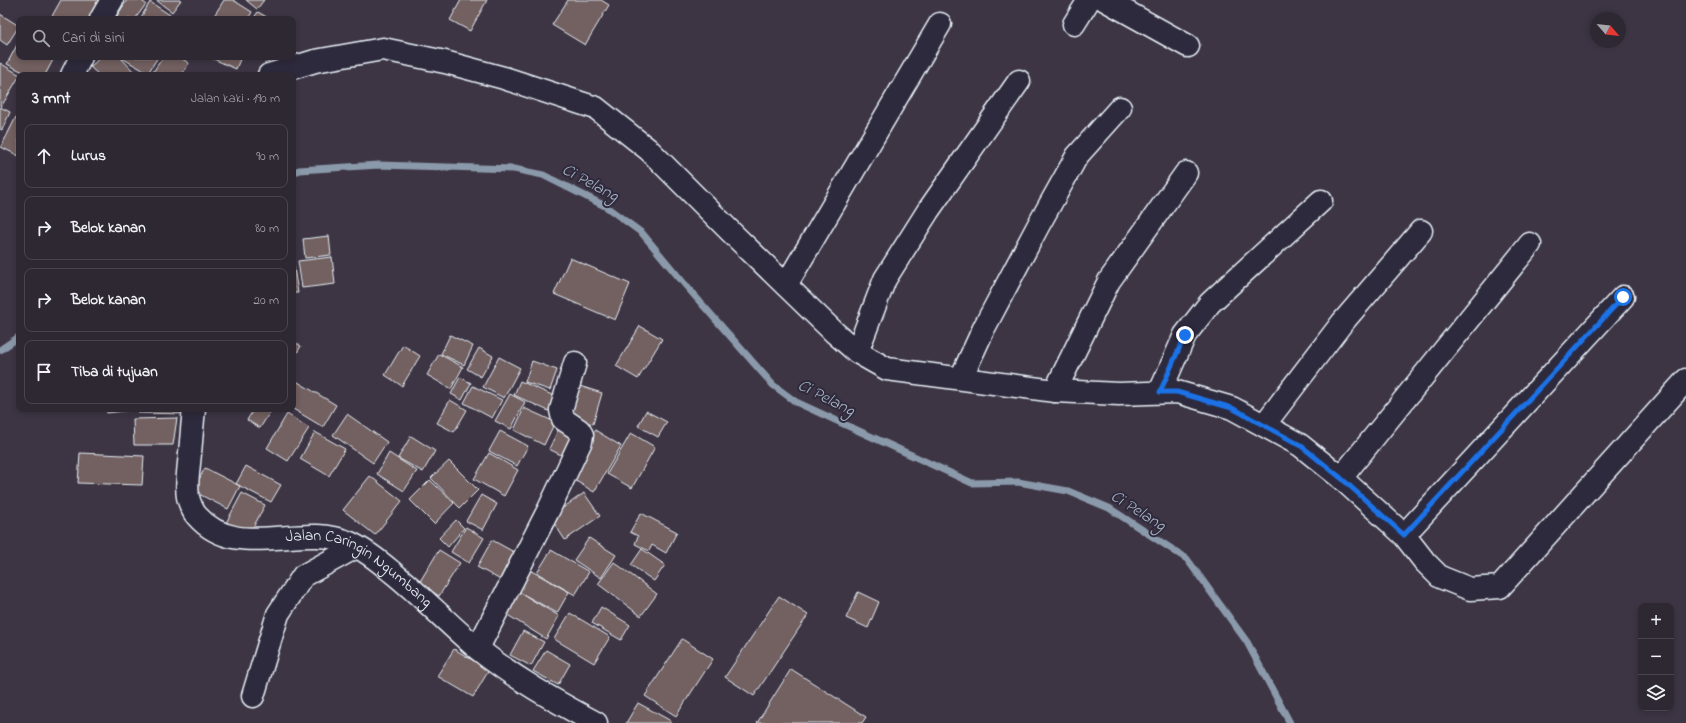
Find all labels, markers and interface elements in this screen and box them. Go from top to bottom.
north arrow [1590,12,1626,48]
search box [16,16,296,60]
icon: search [30,27,52,49]
text: Cari di sini [62,27,125,49]
text: 3 mnt [32,86,71,111]
text: Jalan kaki · 190 m [191,89,280,108]
icon: ahead [33,145,55,167]
text: Lurus [71,145,106,167]
text: 90 m [256,147,279,166]
water label: Ci Pelang [557,158,623,209]
icon: right [33,217,55,239]
text: Belok kanan [71,217,146,239]
text: 80 m [255,219,279,238]
route start [1614,288,1632,306]
icon: right [33,289,55,311]
text: Belok kanan [71,289,146,311]
text: 20 m [254,291,279,310]
route end [1176,326,1194,344]
icon: arrive [33,361,55,383]
text: Tiba di tujuan [71,361,158,383]
water label: Ci Pelang [793,373,859,424]
water label: Ci Pelang [1105,484,1171,539]
street label: Jalan Caringin Ngumbang [285,524,438,614]
map controls [1638,603,1674,711]
button: + [1638,603,1674,639]
button: − [1638,639,1674,675]
button: layers [1638,675,1674,711]

